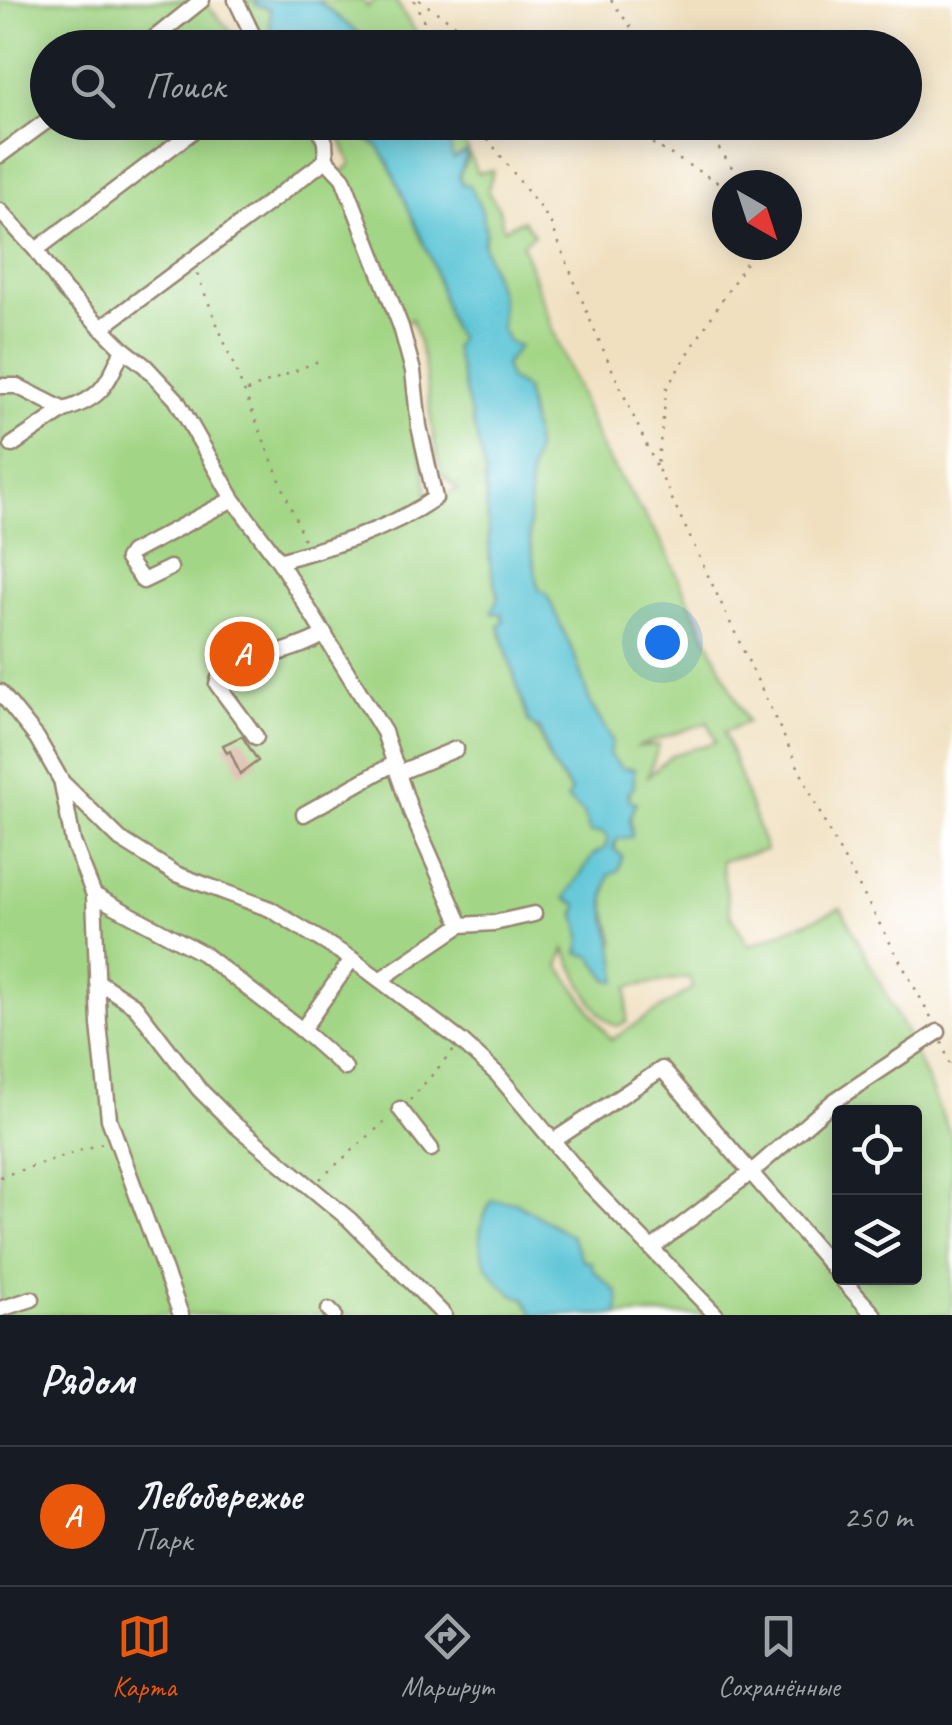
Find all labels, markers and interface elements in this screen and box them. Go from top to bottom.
search box [30,30,922,140]
icon: search [65,58,120,113]
text: Поиск [145,62,225,109]
north arrow [712,170,802,260]
pin: A [210,616,274,692]
your location [637,617,688,668]
map controls [832,1105,922,1285]
button: locate [832,1105,922,1195]
button: layers [832,1195,922,1285]
text: Рядом [40,1354,134,1407]
text: Левобережье [135,1472,302,1519]
text: A [64,1496,81,1537]
text: 250 m [843,1496,912,1537]
text: Парк [135,1519,192,1560]
tab: Карта [112,1609,176,1704]
tab: Маршрут [401,1609,493,1704]
tab: Сохранённые [718,1609,840,1704]

